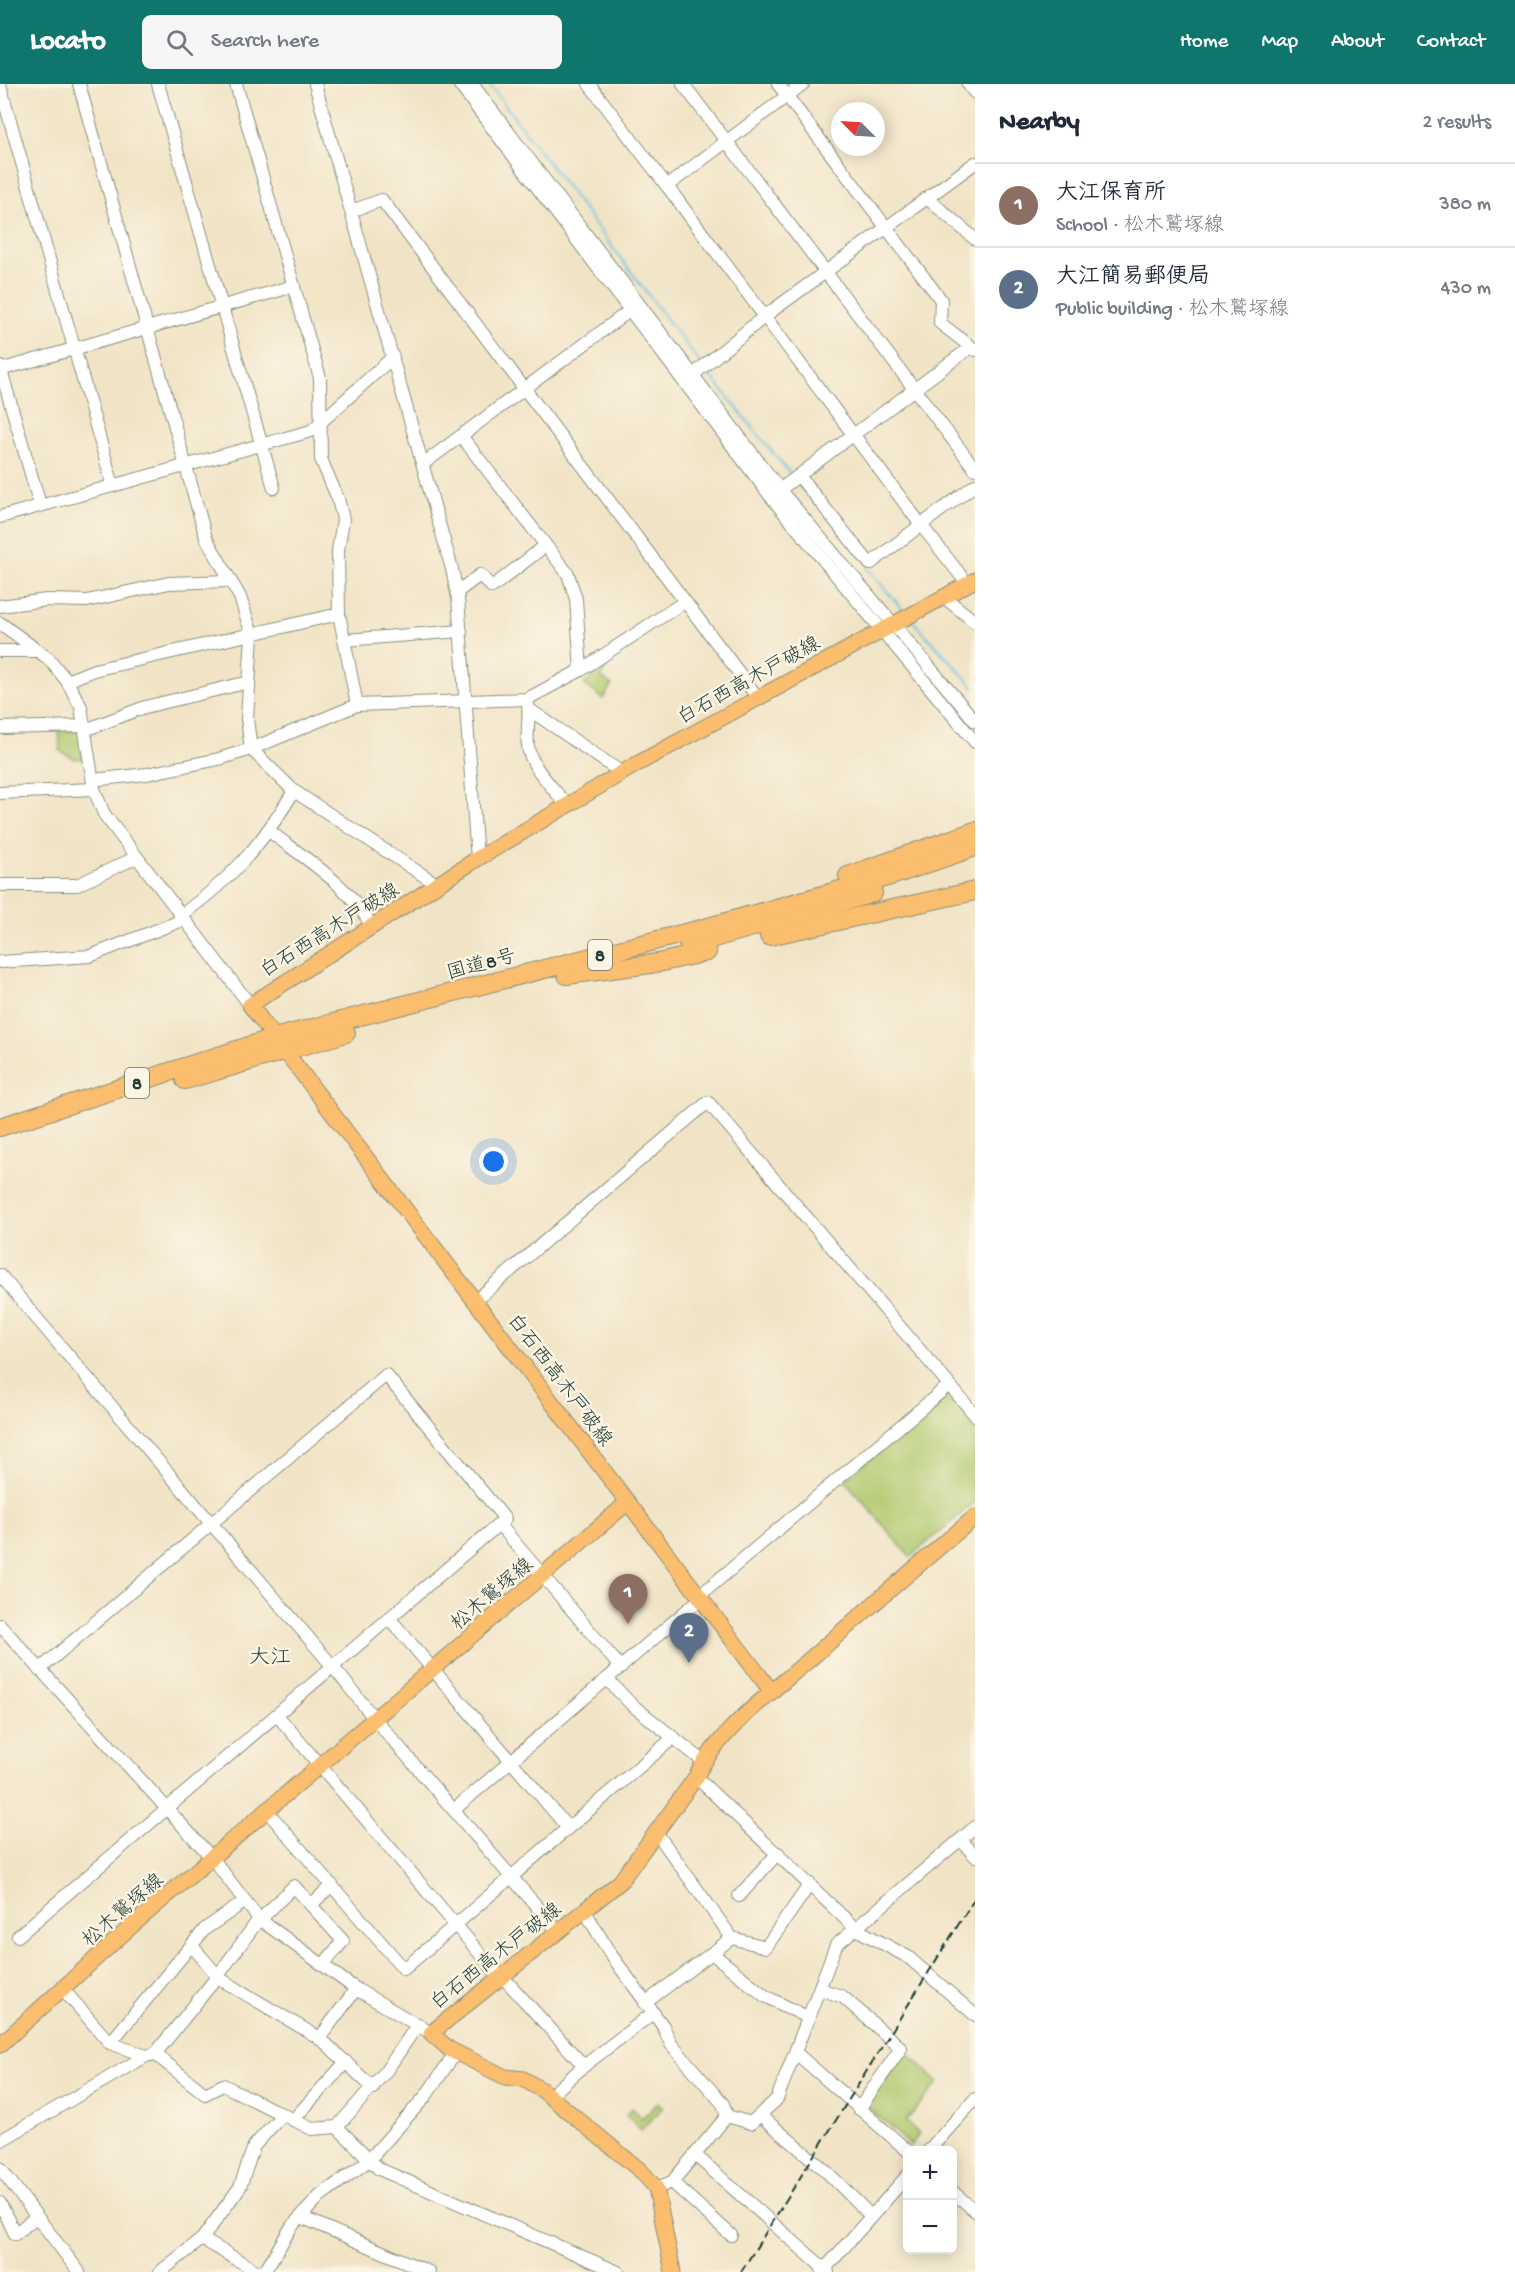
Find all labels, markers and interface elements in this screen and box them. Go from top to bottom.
search box [142,15,562,69]
text: Locato [30,26,106,59]
icon: search [163,26,196,59]
text: Search here [211,29,319,55]
text: Home [1180,30,1228,55]
text: Map [1261,30,1298,55]
text: About [1331,30,1384,55]
text: Contact [1417,30,1485,55]
north arrow [831,102,885,156]
text: Nearby [999,108,1080,139]
text: 2 results [1422,112,1491,135]
text: 大江保育所 [1056,181,1166,207]
text: 1 [1014,194,1023,217]
text: 380 m [1439,194,1491,217]
text: School · 松木鷲塚線 [1056,215,1224,238]
text: 大江簡易郵便局 [1056,265,1210,291]
text: 2 [1014,278,1023,301]
text: 430 m [1441,278,1491,301]
text: Public building · 松木鷲塚線 [1056,299,1289,322]
street label: 白石西高木戸破線 [673,631,825,731]
street label: 白石西高木戸破線 [256,878,405,984]
road number: 8 [588,940,612,970]
street label: 国道8号 [444,945,519,987]
road number: 8 [125,1068,149,1098]
your location [479,1147,508,1176]
street label: 白石西高木戸破線 [501,1309,617,1452]
street label: 松木鷲塚線 [446,1553,539,1637]
pin: 1 [608,1574,648,1624]
pin: 2 [670,1614,708,1663]
district label: 大江 [249,1646,291,1672]
street label: 松木鷲塚線 [78,1869,170,1953]
street label: 白石西高木戸破線 [426,1898,567,2016]
map controls [903,2146,957,2254]
button: + [903,2146,957,2200]
button: − [903,2200,957,2254]

